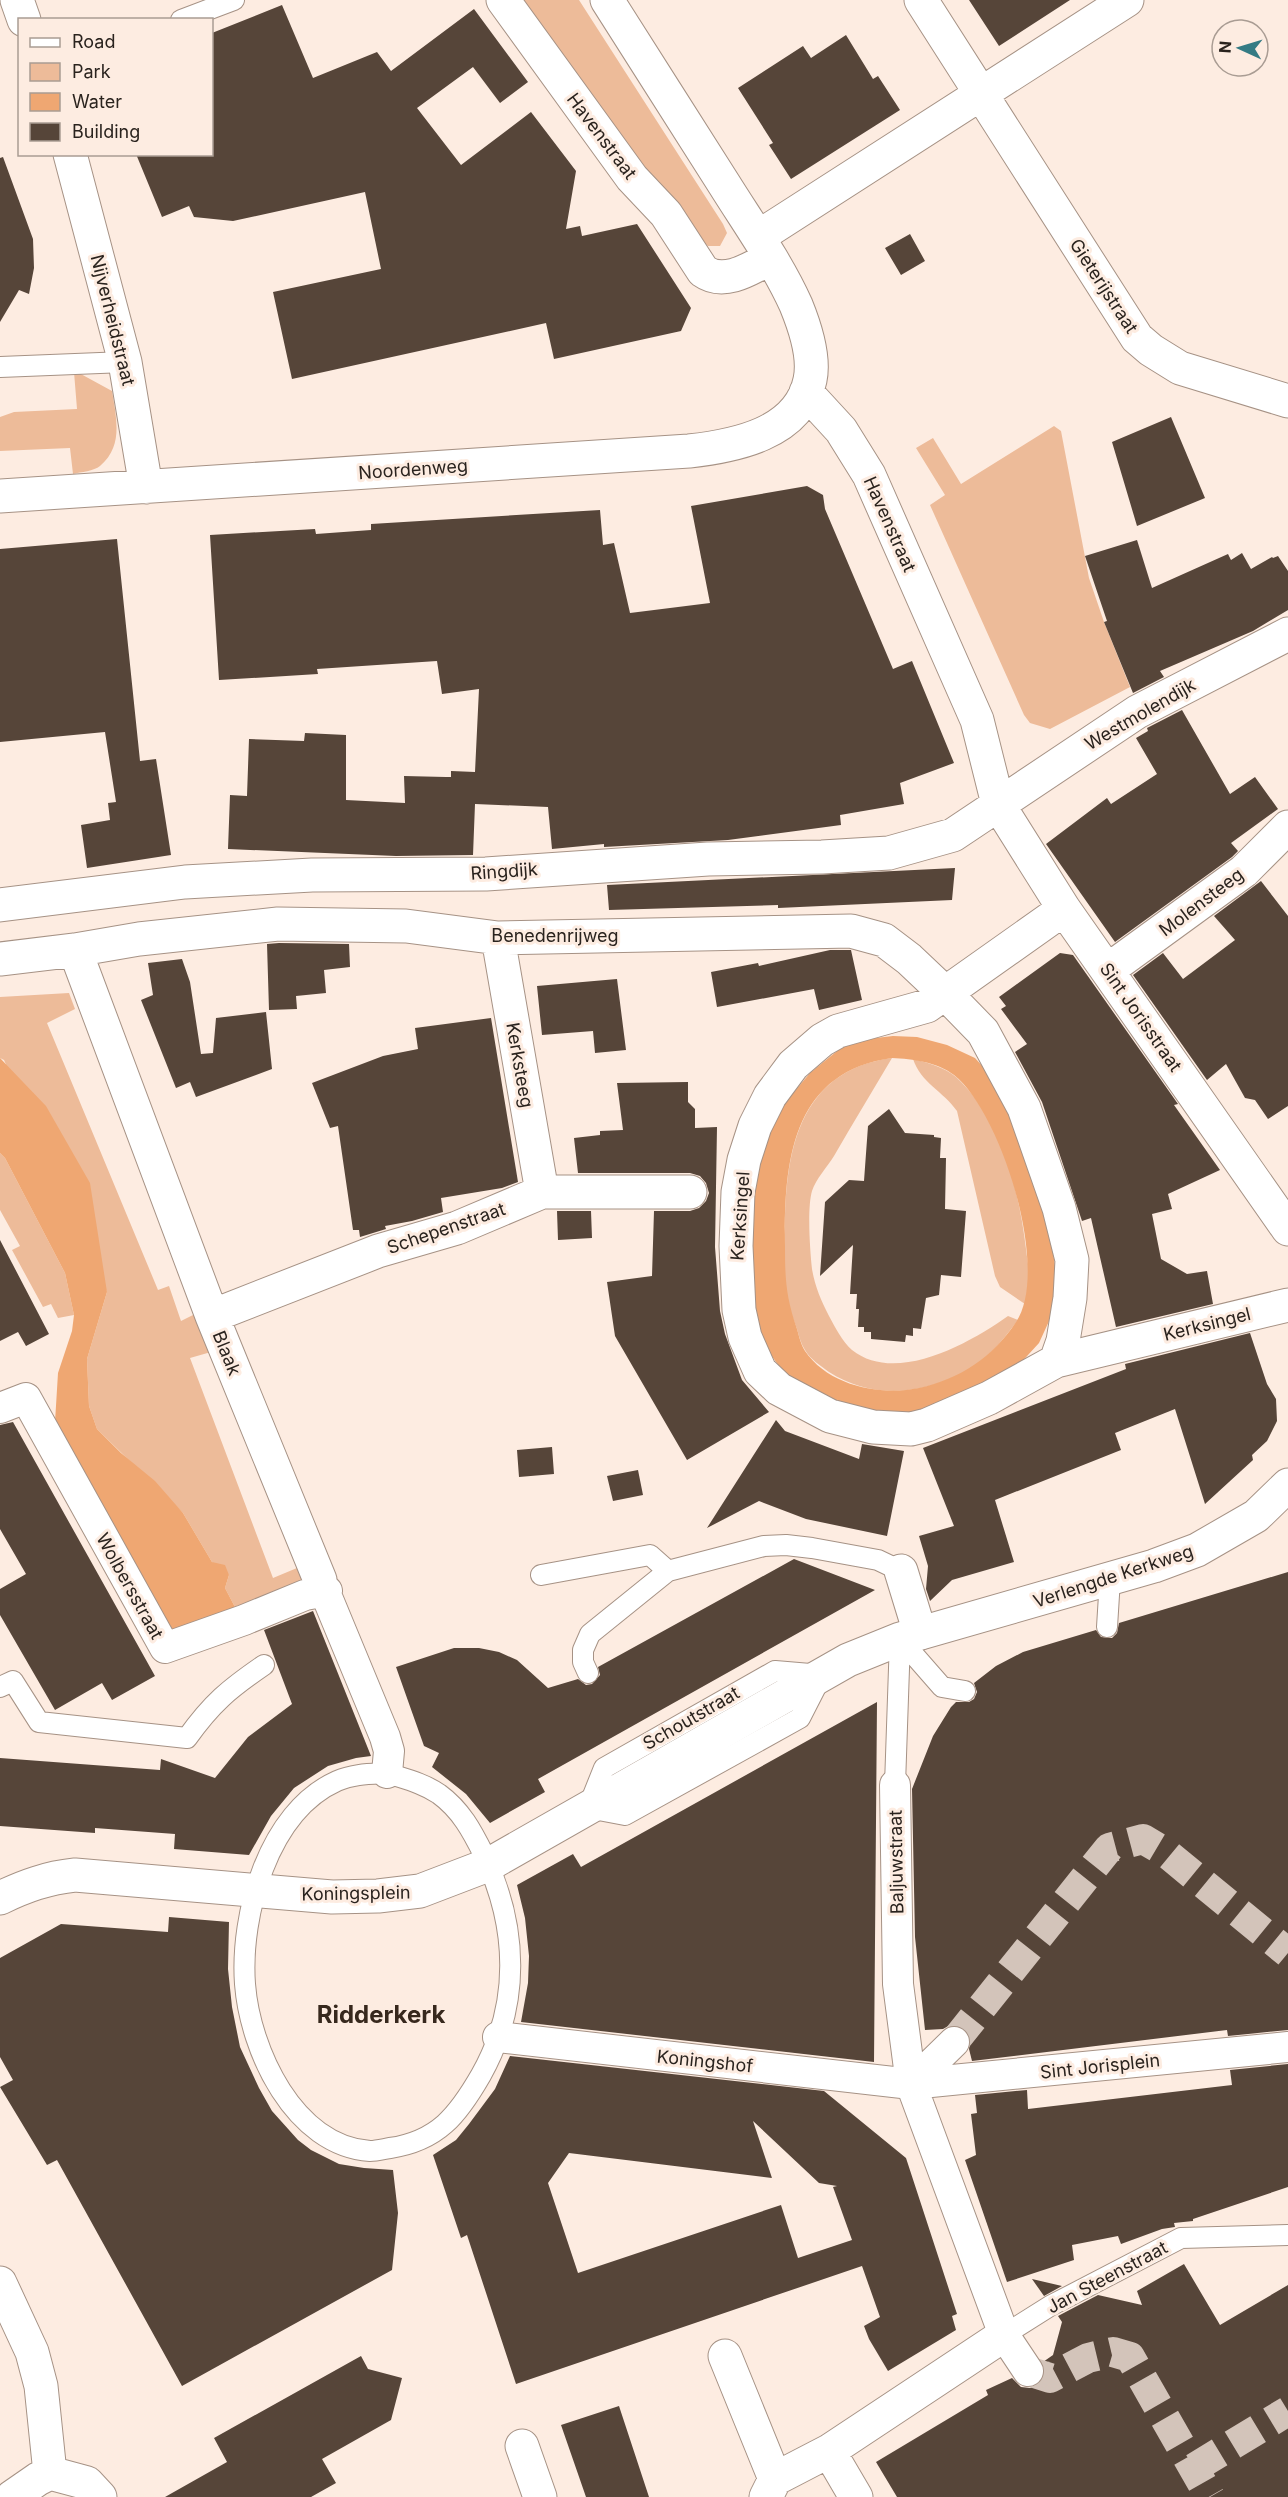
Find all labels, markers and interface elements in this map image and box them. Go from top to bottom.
legend [18,18,213,156]
north arrow [1210,18,1270,78]
text: Road [72,31,115,52]
text: N [1215,40,1235,54]
text: Park [72,61,111,82]
street label: Havenstraat [563,89,641,183]
text: Water [72,91,122,112]
text: Building [72,121,140,142]
street label: Gieterijstraat [1066,235,1142,337]
street label: Nijverheidstraat [87,252,139,388]
street label: Noordenweg [358,455,468,483]
street label: Havenstraat [860,473,920,575]
street label: Westmolendijk [1081,674,1199,754]
street label: Ringdijk [470,858,538,884]
street label: Molensteeg [1155,864,1247,940]
street label: Benedenrijweg [491,925,619,946]
street label: Sint Jorisstraat [1096,959,1186,1075]
street label: Kerksteeg [502,1021,538,1109]
street label: Kerksingel [726,1171,754,1261]
street label: Schepenstraat [384,1198,508,1258]
street label: Kerksingel [1161,1303,1253,1345]
street label: Blaak [209,1328,245,1378]
street label: Wolbersstraat [92,1529,168,1643]
street label: Verlengde Kerkweg [1030,1540,1196,1612]
street label: Schoutstraat [639,1682,743,1754]
street label: Baljuwstraat [885,1810,907,1914]
street label: Koningsplein [301,1882,411,1904]
district label: Ridderkerk [317,2000,445,2029]
street label: Koningshof [656,2046,754,2077]
street label: Sint Jorisplein [1039,2049,1161,2083]
street label: Jan Steenstraat [1043,2236,1171,2318]

